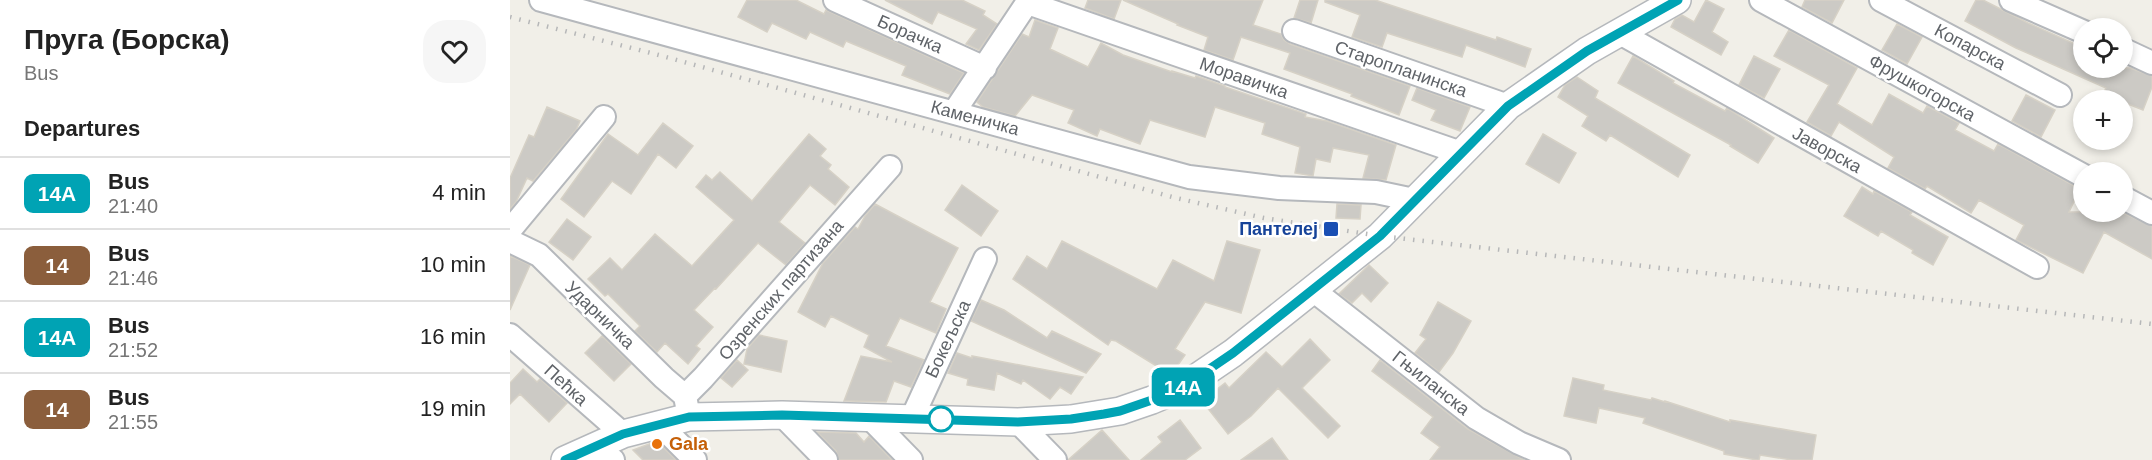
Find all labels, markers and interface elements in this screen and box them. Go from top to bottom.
street label: Борачка [874,11,947,58]
map controls [2073,18,2133,222]
button: locate [2073,18,2133,78]
button: heart [423,20,486,83]
street label: Копарска [1931,20,2010,74]
text: Пруга (Борска) [24,24,230,55]
street label: Старопланинска [1332,37,1471,101]
street label: Фрушкогорска [1865,51,1980,126]
street label: Моравичка [1197,53,1292,103]
text: Bus [24,62,58,84]
button: + [2073,90,2133,150]
street label: Каменичка [929,97,1022,140]
text: Departures [24,116,140,141]
street label: Јаворска [1789,123,1866,178]
button: − [2073,162,2133,222]
text: Bus [108,169,150,194]
text: 4 min [432,180,486,205]
text: 14А [38,182,76,205]
text: 21:40 [108,195,158,217]
street label: Озренских партизана [715,215,848,364]
place label: Пантелеј [1239,219,1318,239]
marker: Пантелеј [1322,220,1340,238]
text: Bus [108,241,150,266]
text: 10 min [420,252,486,277]
text: 14 [45,254,69,277]
text: 21:46 [108,267,158,289]
street label: Ударничка [561,277,639,354]
street label: Бокељска [921,296,975,381]
text: Bus [108,313,150,338]
text: 16 min [420,324,486,349]
text: 14А [38,326,76,349]
text: 21:52 [108,339,158,361]
street label: Гњиланска [1389,347,1474,420]
street label: Пећка [540,360,592,410]
line badge: 14А [1148,368,1218,406]
text: 14А [1164,376,1202,399]
text: Bus [108,385,150,410]
text: 19 min [420,396,486,421]
text: 14 [45,398,69,421]
unlabelled marker [928,406,954,432]
text: 21:55 [108,411,158,433]
place label: Gala [669,434,709,454]
marker: Gala [650,437,664,451]

